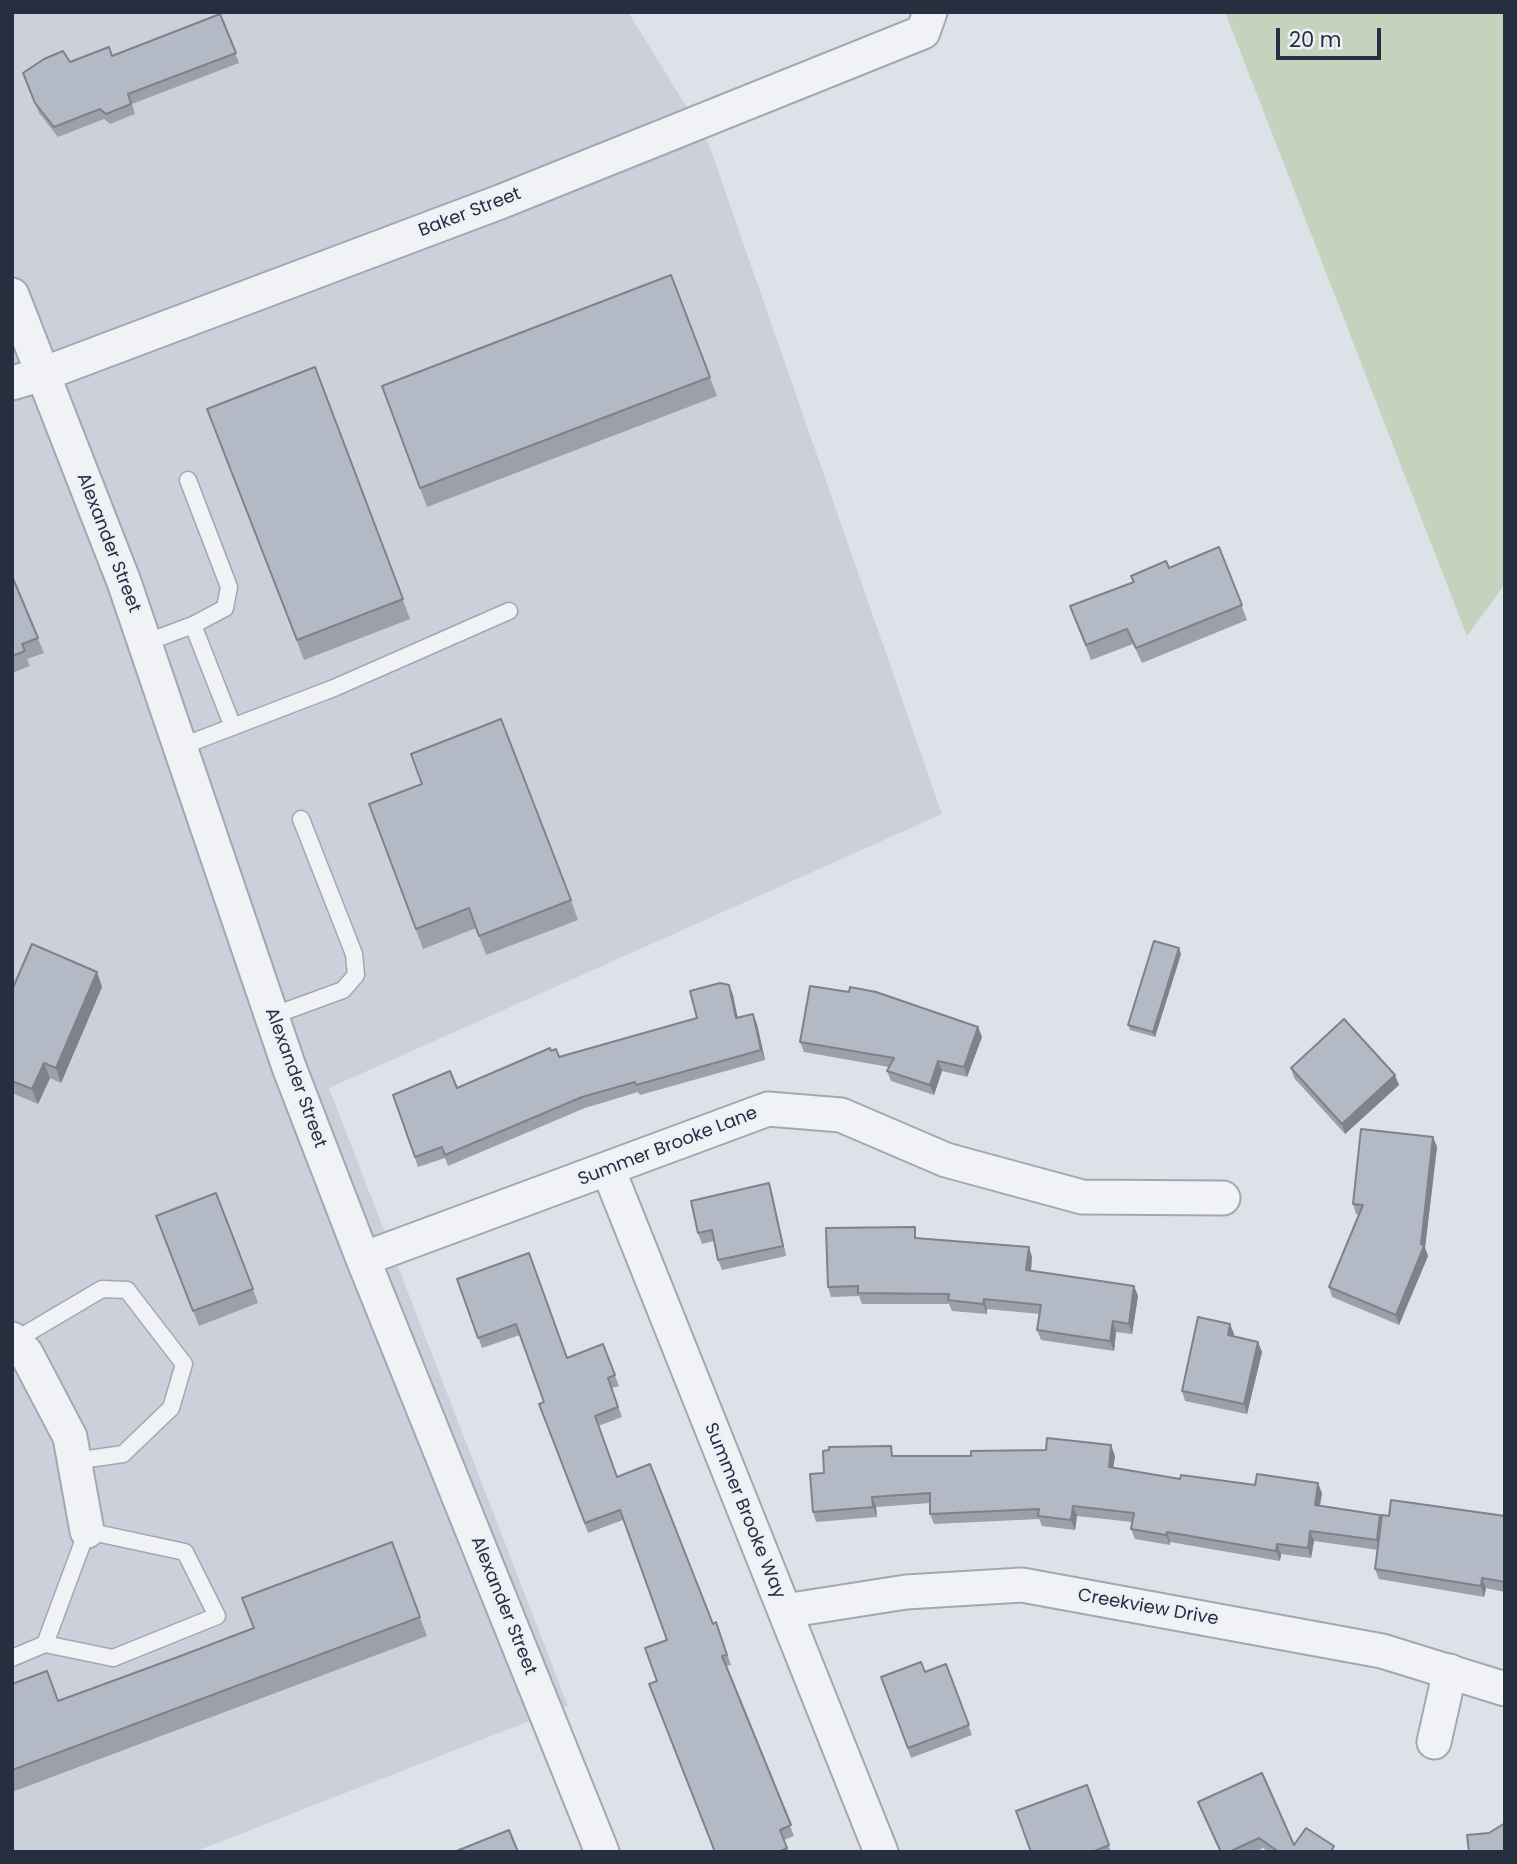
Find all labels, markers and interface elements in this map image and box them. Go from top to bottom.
scale bar [1279,14,1384,58]
text: 20 m [1289,25,1342,54]
street label: Baker Street [416,184,524,242]
street label: Alexander Street [71,470,145,616]
street label: Alexander Street [260,1005,330,1151]
street label: Summer Brooke Lane [575,1103,761,1191]
street label: Summer Brooke Way [699,1420,789,1602]
street label: Alexander Street [465,1534,541,1678]
street label: Creekview Drive [1076,1585,1220,1631]

